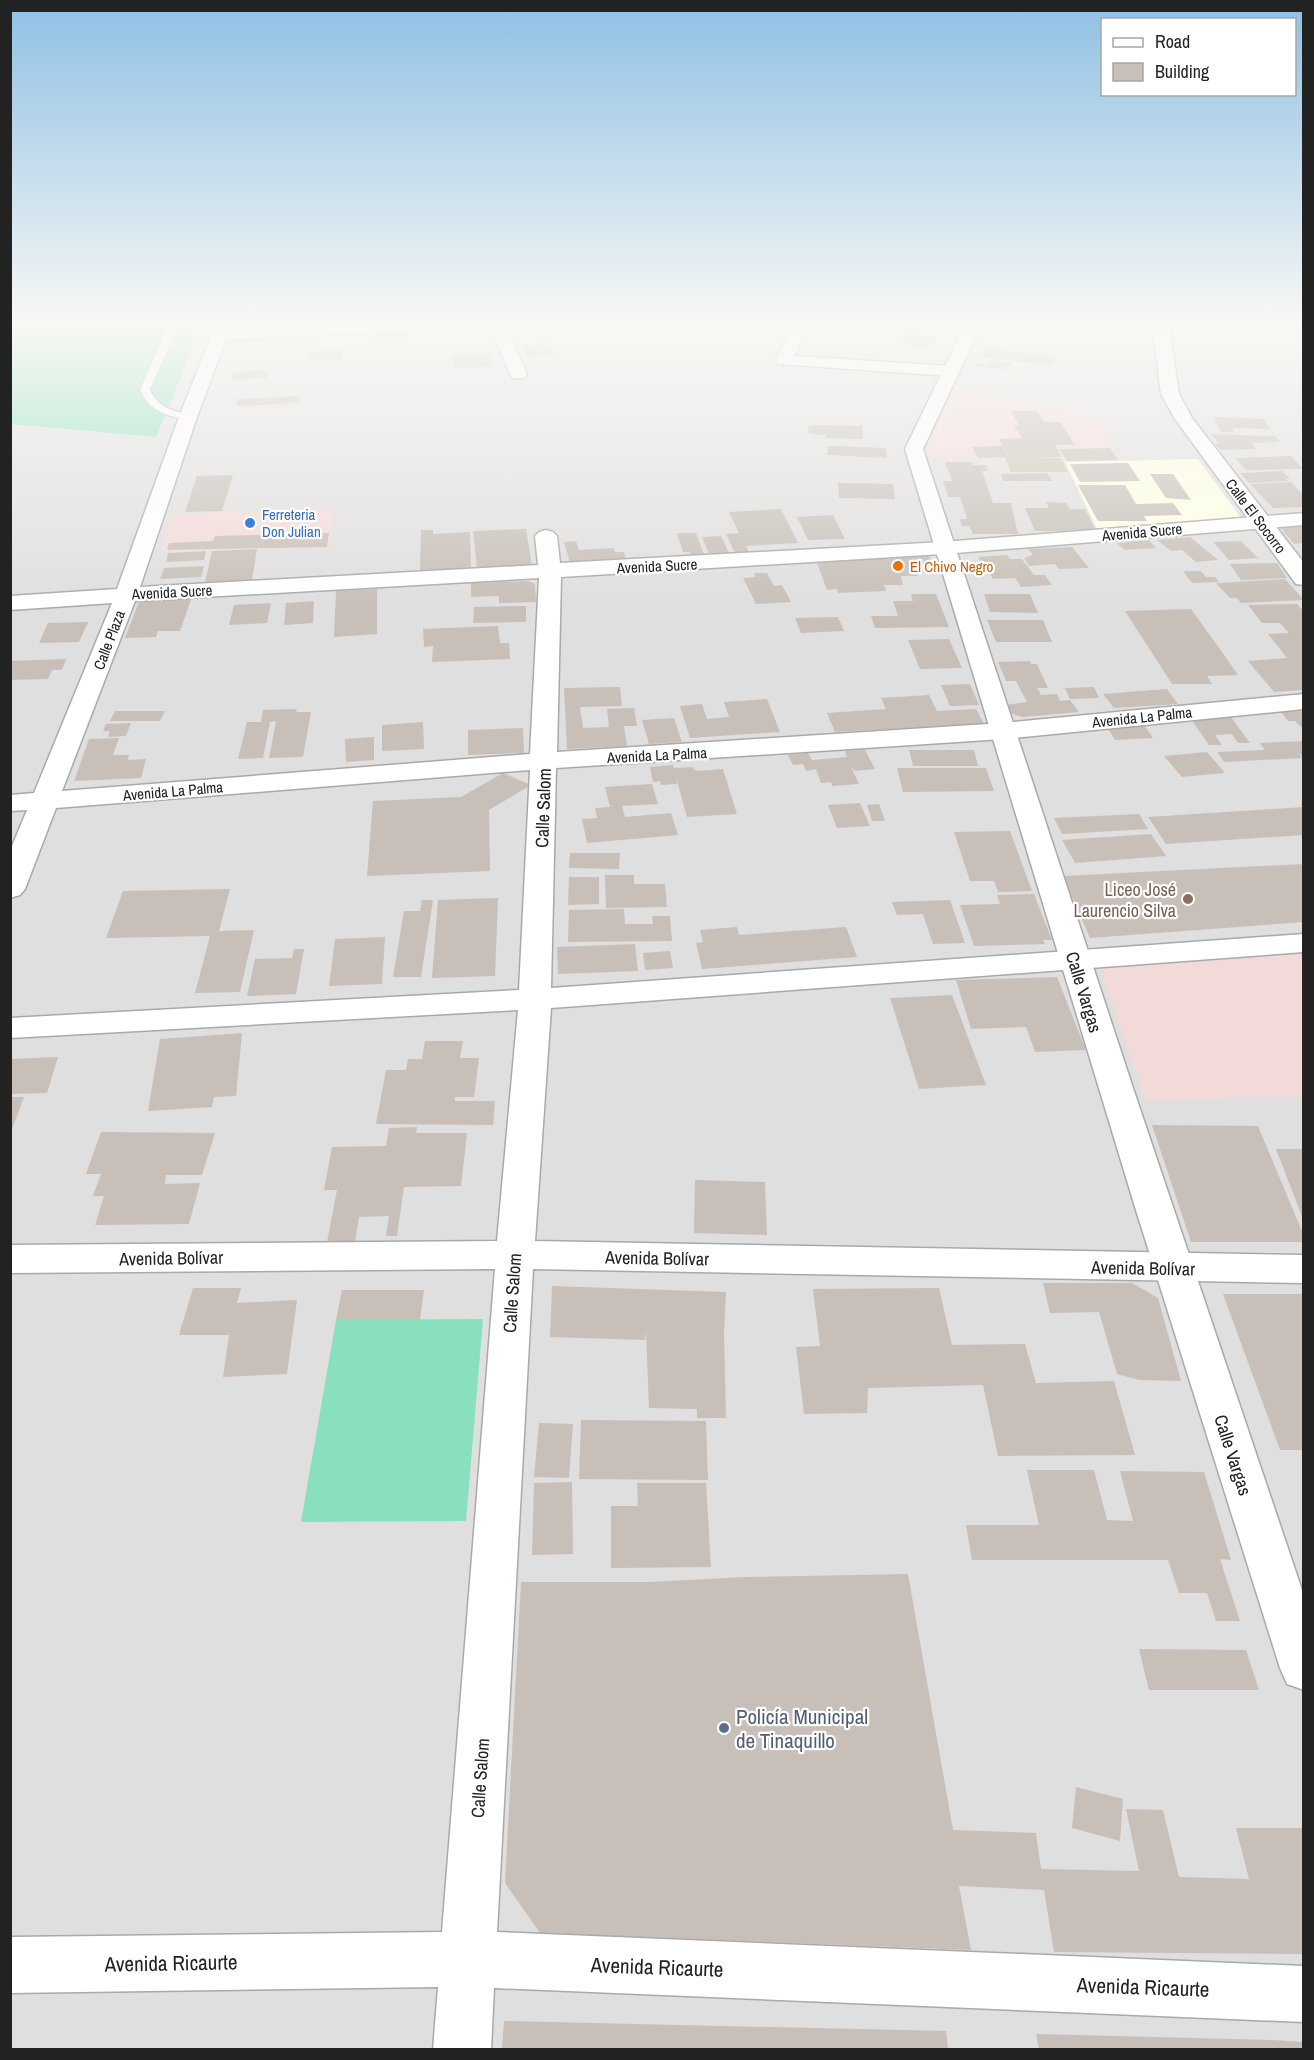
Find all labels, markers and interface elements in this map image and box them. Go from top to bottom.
legend [1101,18,1296,96]
text: Road [1155,29,1190,54]
text: Building [1155,59,1210,84]
street label: Calle El Socorro [1221,474,1291,558]
place label: Ferreteria Don Julian [262,504,321,542]
marker: Ferreteria Don Julian [243,516,257,530]
street label: Avenida Sucre [1100,518,1183,546]
street label: Avenida Sucre [615,553,698,579]
place label: El Chivo Negro [910,556,994,577]
marker: El Chivo Negro [891,559,905,573]
street label: Avenida Sucre [130,579,213,605]
street label: Calle Plaza [88,607,130,673]
street label: Avenida La Palma [1090,701,1193,733]
street label: Avenida La Palma [605,742,708,768]
street label: Calle Salom [529,768,557,848]
street label: Avenida La Palma [121,776,224,806]
place label: Liceo José Laurencio Silva [1073,877,1176,923]
marker: Liceo José Laurencio Silva [1181,892,1195,906]
street label: Calle Vargas [1060,948,1108,1036]
street label: Avenida Bolívar [118,1245,223,1271]
street label: Avenida Bolívar [604,1245,709,1271]
street label: Calle Salom [497,1252,527,1334]
street label: Avenida Bolívar [1090,1255,1195,1281]
street label: Calle Vargas [1208,1411,1258,1499]
place label: Policía Municipal de Tinaquillo [736,1702,868,1755]
marker: Policía Municipal de Tinaquillo [717,1721,731,1735]
street label: Calle Salom [465,1737,495,1819]
street label: Avenida Ricaurte [103,1947,238,1979]
street label: Avenida Ricaurte [589,1950,724,1984]
street label: Avenida Ricaurte [1075,1970,1210,2004]

